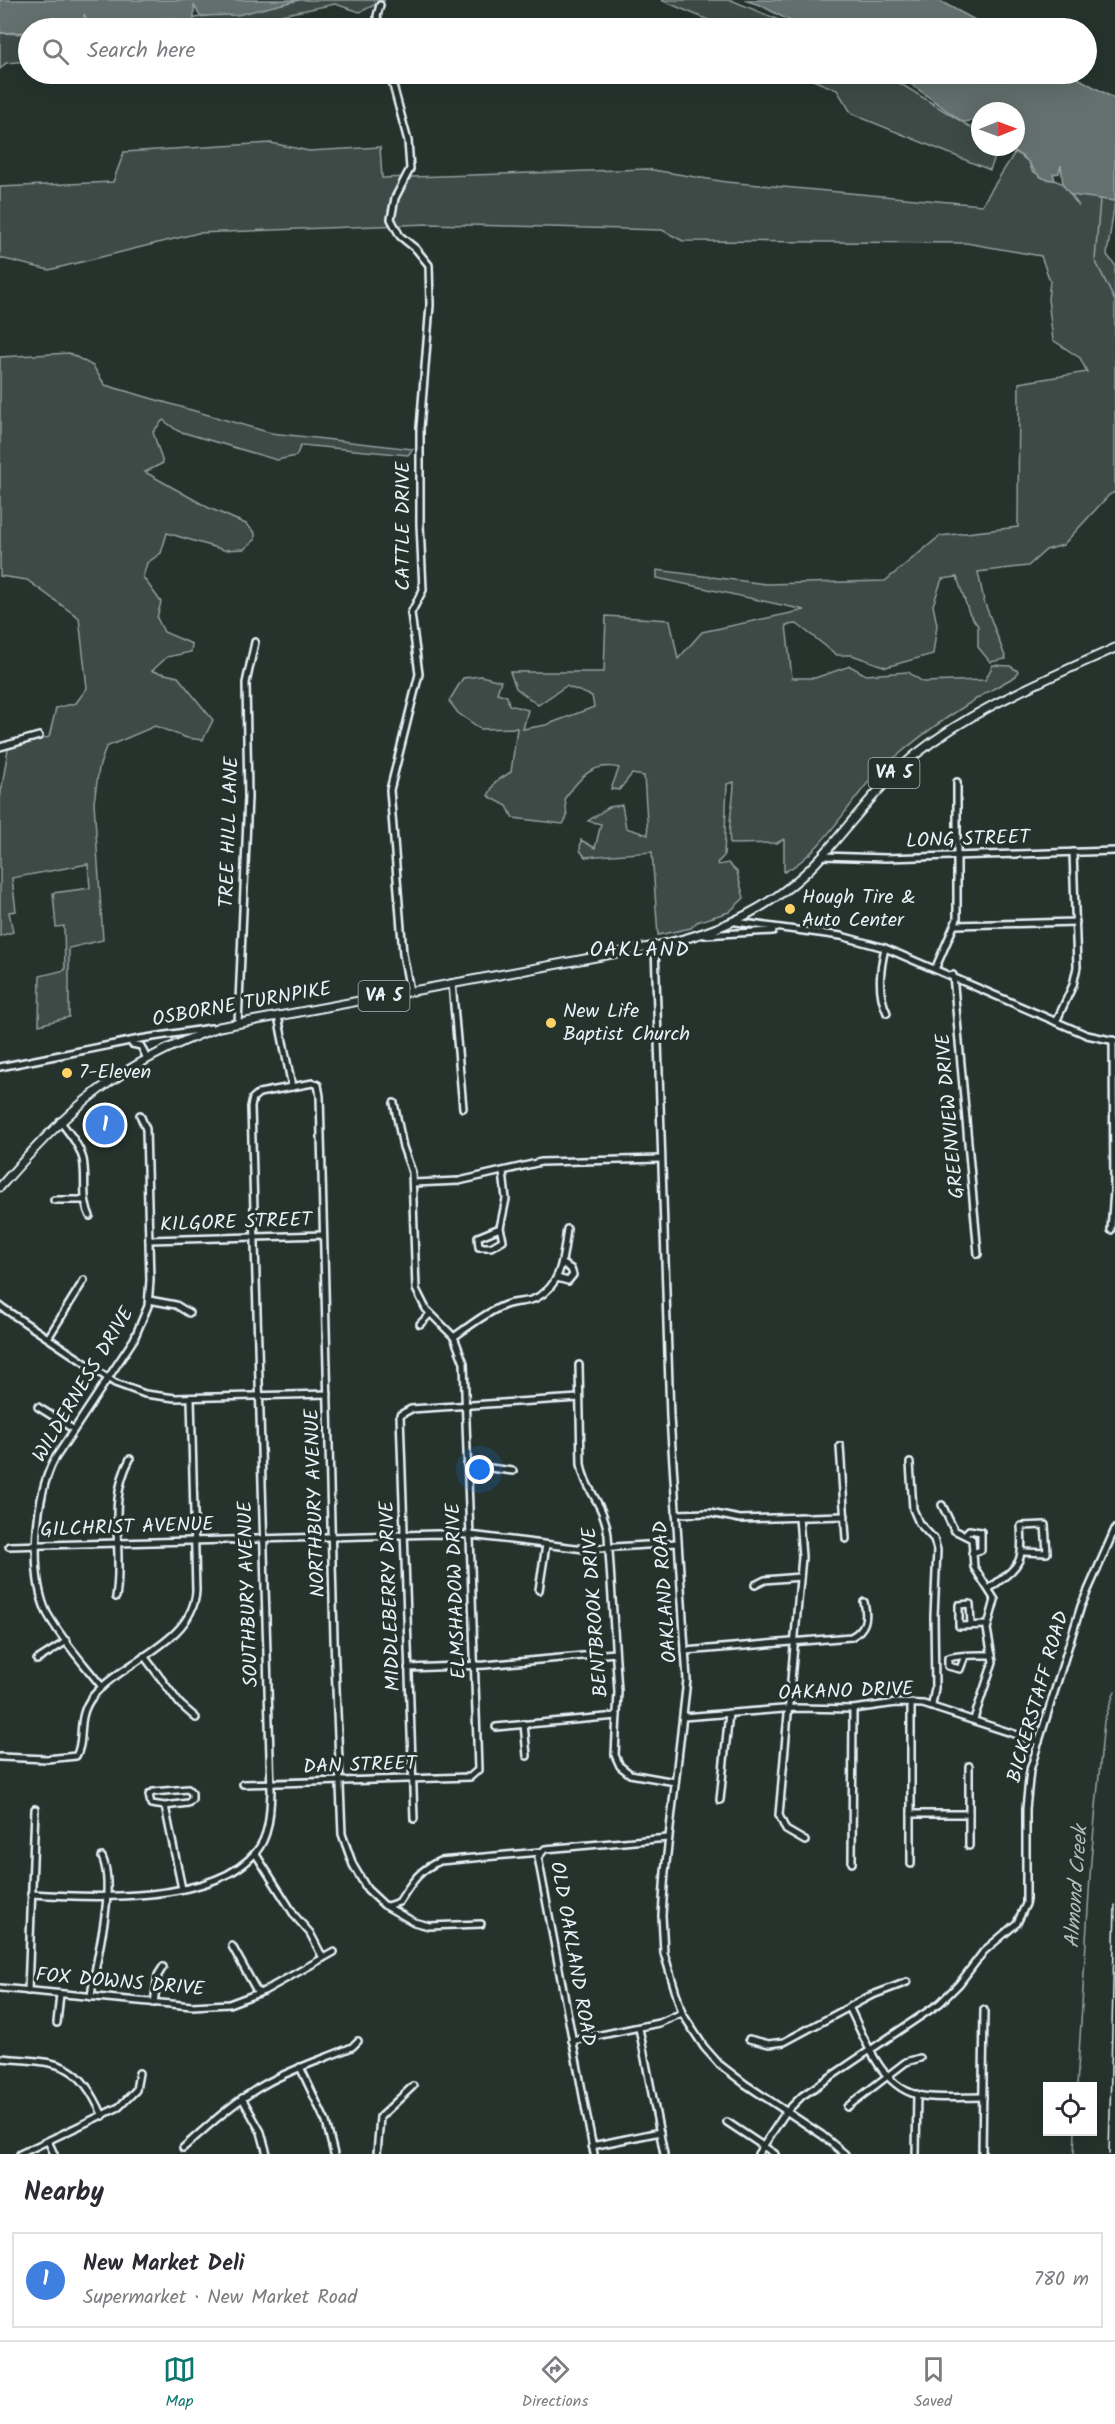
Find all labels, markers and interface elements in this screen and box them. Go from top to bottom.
search box [18,18,1097,84]
text: Search here [87,34,195,69]
icon: search [39,35,72,68]
north arrow [971,102,1025,156]
street label: CATTLE DRIVE [388,460,420,591]
street label: TREE HILL LANE [211,754,249,908]
road number: VA 5 [868,758,920,788]
street label: LONG STREET [905,822,1033,858]
place label: Hough Tire & Auto Center [802,882,916,937]
marker: Hough Tire & Auto Center [783,902,797,916]
district label: OAKLAND [590,934,690,967]
street label: OSBORNE TURNPIKE [150,973,335,1036]
road number: VA 5 [358,981,410,1011]
place label: New Life Baptist Church [563,996,690,1051]
marker: New Life Baptist Church [544,1016,558,1030]
street label: GREENVIEW DRIVE [928,1031,974,1200]
place label: 7-Eleven [79,1057,151,1089]
marker: 7-Eleven [60,1066,74,1080]
pin: 1 [86,1102,124,1148]
street label: KILGORE STREET [160,1204,315,1242]
street label: WILDERNESS DRIVE [25,1300,144,1469]
street label: NORTHBURY AVENUE [297,1407,335,1598]
your location [465,1455,494,1484]
street label: SOUTHBURY AVENUE [230,1499,268,1688]
street label: MIDDLEBERRY DRIVE [372,1499,410,1692]
street label: ELMSHADOW DRIVE [438,1501,476,1680]
street label: GILCHRIST AVENUE [40,1509,216,1547]
street label: OAKLAND ROAD [645,1520,687,1664]
street label: BENTBROOK DRIVE [574,1525,618,1698]
street label: BICKERSTAFF ROAD [999,1607,1079,1787]
street label: OAKANO DRIVE [778,1674,915,1710]
street label: DAN STREET [303,1748,420,1784]
water label: Almond Creek [1056,1822,1098,1949]
street label: OLD OAKLAND ROAD [540,1859,604,2049]
street label: FOX DOWNS DRIVE [34,1960,207,2006]
map controls [1043,2082,1097,2136]
button: locate [1043,2082,1097,2136]
text: Nearby [24,2172,104,2214]
text: New Market Deli [83,2247,244,2282]
text: 1 [42,2264,49,2296]
text: 780 m [1034,2264,1089,2296]
text: Supermarket · New Market Road [83,2282,357,2314]
tab: Map [163,2353,196,2414]
tab: Directions [522,2353,588,2414]
tab: Saved [914,2353,952,2414]

